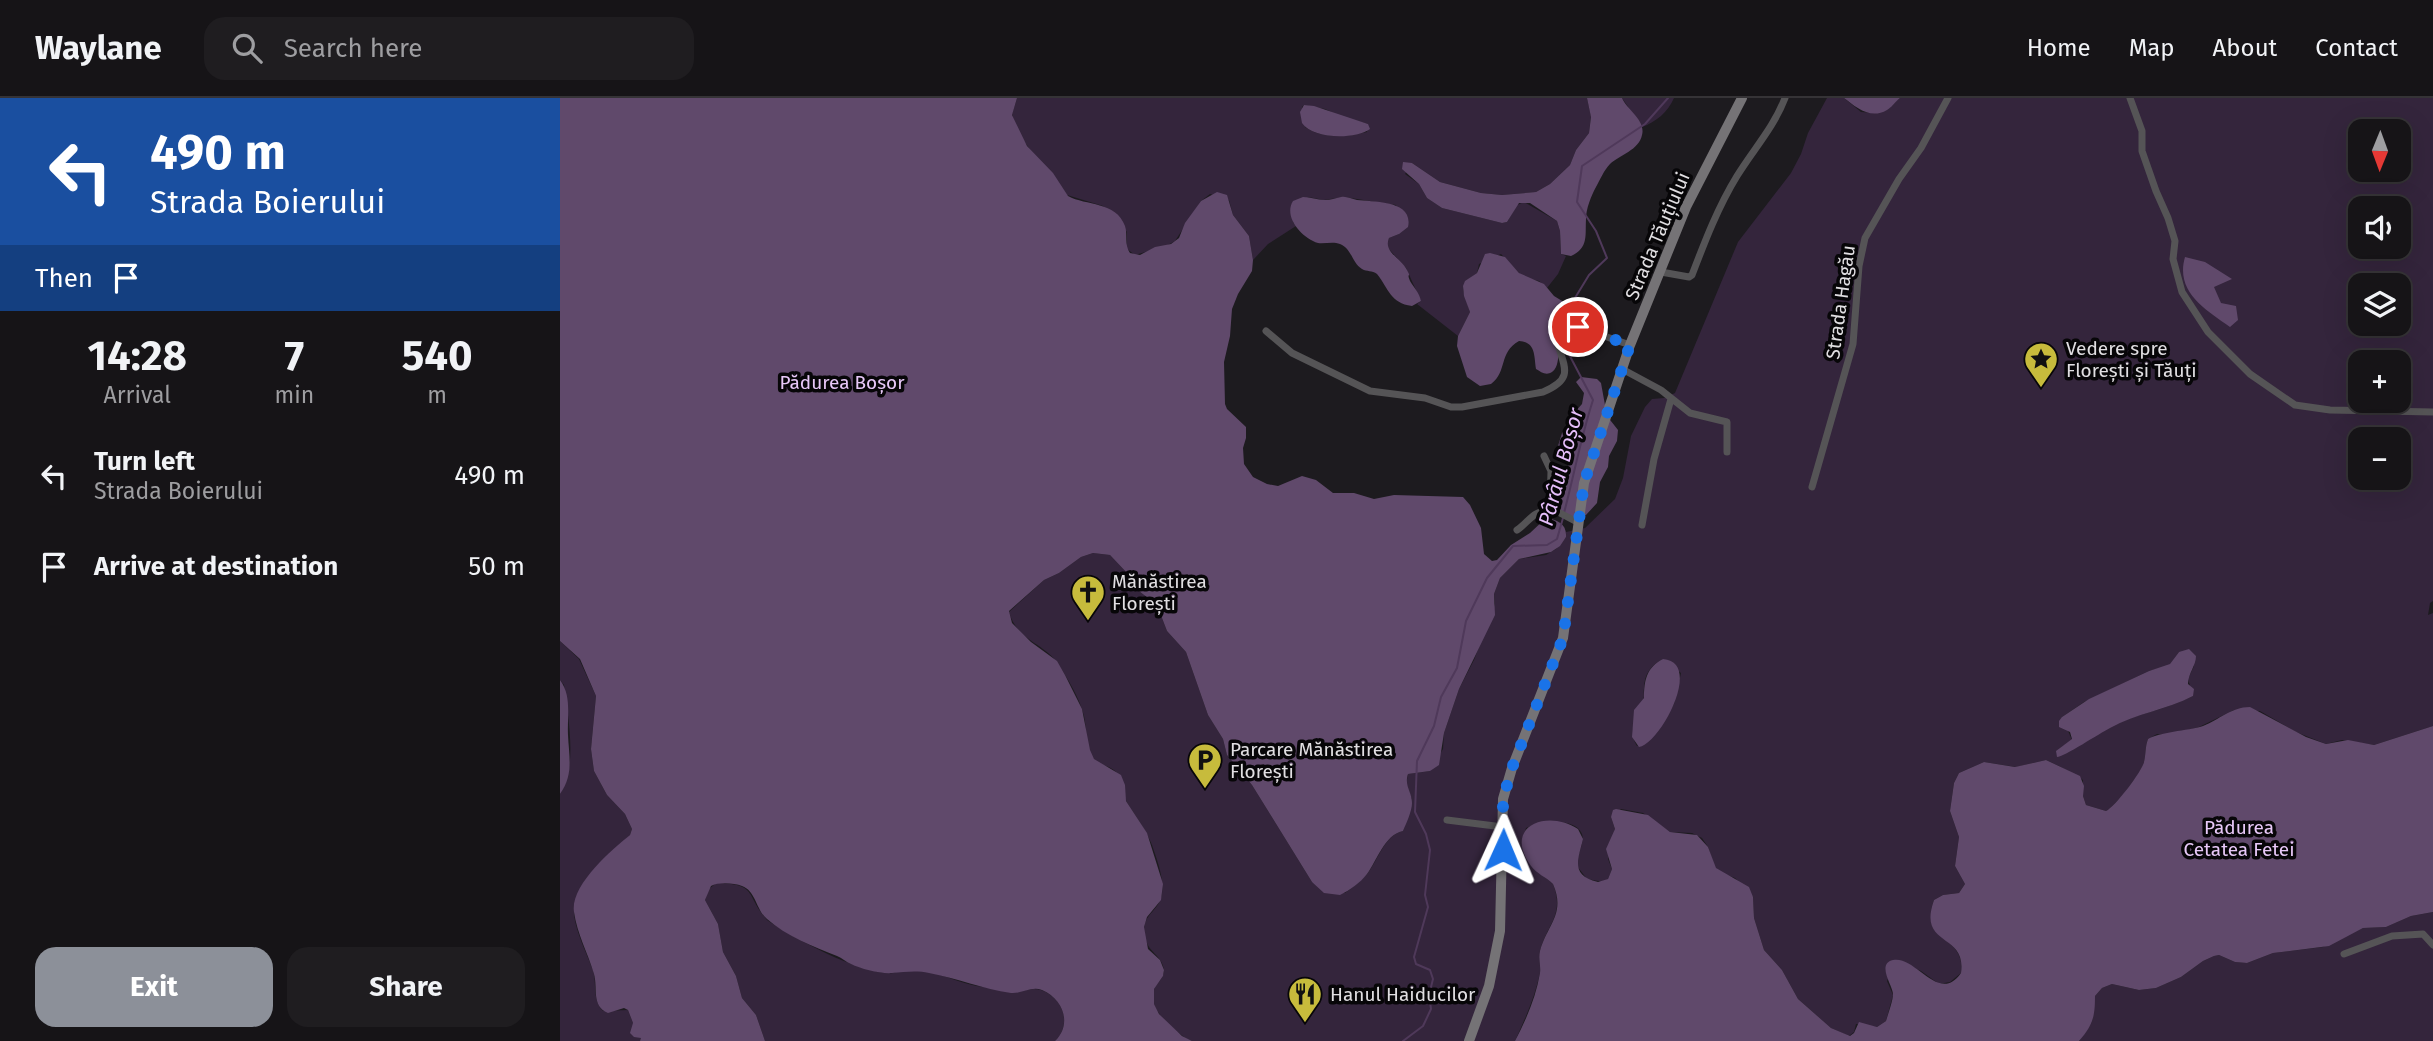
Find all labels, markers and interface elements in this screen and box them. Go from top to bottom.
search box [204,17,694,80]
text: Waylane [35,28,162,68]
icon: search [228,29,266,67]
text: Search here [284,33,423,64]
text: Home [2027,34,2091,62]
text: Map [2129,34,2175,62]
text: About [2213,34,2277,62]
text: Contact [2315,34,2398,62]
north arrow [2348,119,2412,182]
map controls [2348,119,2411,490]
text: 490 m [150,123,286,182]
icon: left [35,126,126,217]
street label: Strada Tăuțiului [1620,169,1696,304]
text: Strada Boierului [150,183,385,221]
button: sound [2348,196,2411,259]
street label: Strada Hagău [1821,244,1860,361]
icon: arrive [107,259,145,297]
text: Then [35,263,93,294]
button: layers [2348,273,2411,336]
pin [1548,297,1608,357]
icon: arrive [1559,308,1597,346]
text: 14:28 [88,331,187,381]
text: 7 [284,331,304,381]
text: 540 [402,331,472,381]
place label: Vedere spre Florești și Tăuți [2066,337,2197,383]
place icon: Vedere spre Florești și Tăuți [2022,340,2060,389]
button: + [2348,350,2411,413]
park label: Pădurea Boșor [779,371,905,395]
text: Arrival [104,381,171,409]
text: min [274,381,314,409]
text: m [427,381,447,409]
water label: Pârâul Boșor [1533,404,1589,529]
button: − [2348,427,2411,490]
text: Turn left [94,446,195,477]
icon: left [35,457,73,495]
text: 490 m [454,460,525,491]
text: Strada Boierului [94,477,263,505]
icon: arrive [35,548,73,586]
text: Arrive at destination [94,551,338,582]
text: 50 m [468,551,525,582]
place label: Mănăstirea Florești [1112,570,1207,616]
church icon: Mănăstirea Florești [1069,573,1107,622]
place label: Parcare Mănăstirea Florești [1230,738,1393,784]
parking icon: Parcare Mănăstirea Florești [1186,741,1224,790]
position arrow [1466,813,1540,887]
park label: Pădurea Cetatea Fetei [2183,816,2295,861]
button: Exit [35,947,273,1027]
button: Share [287,947,525,1027]
restaurant icon: Hanul Haiducilor [1286,975,1324,1024]
place label: Hanul Haiducilor [1330,983,1476,1006]

